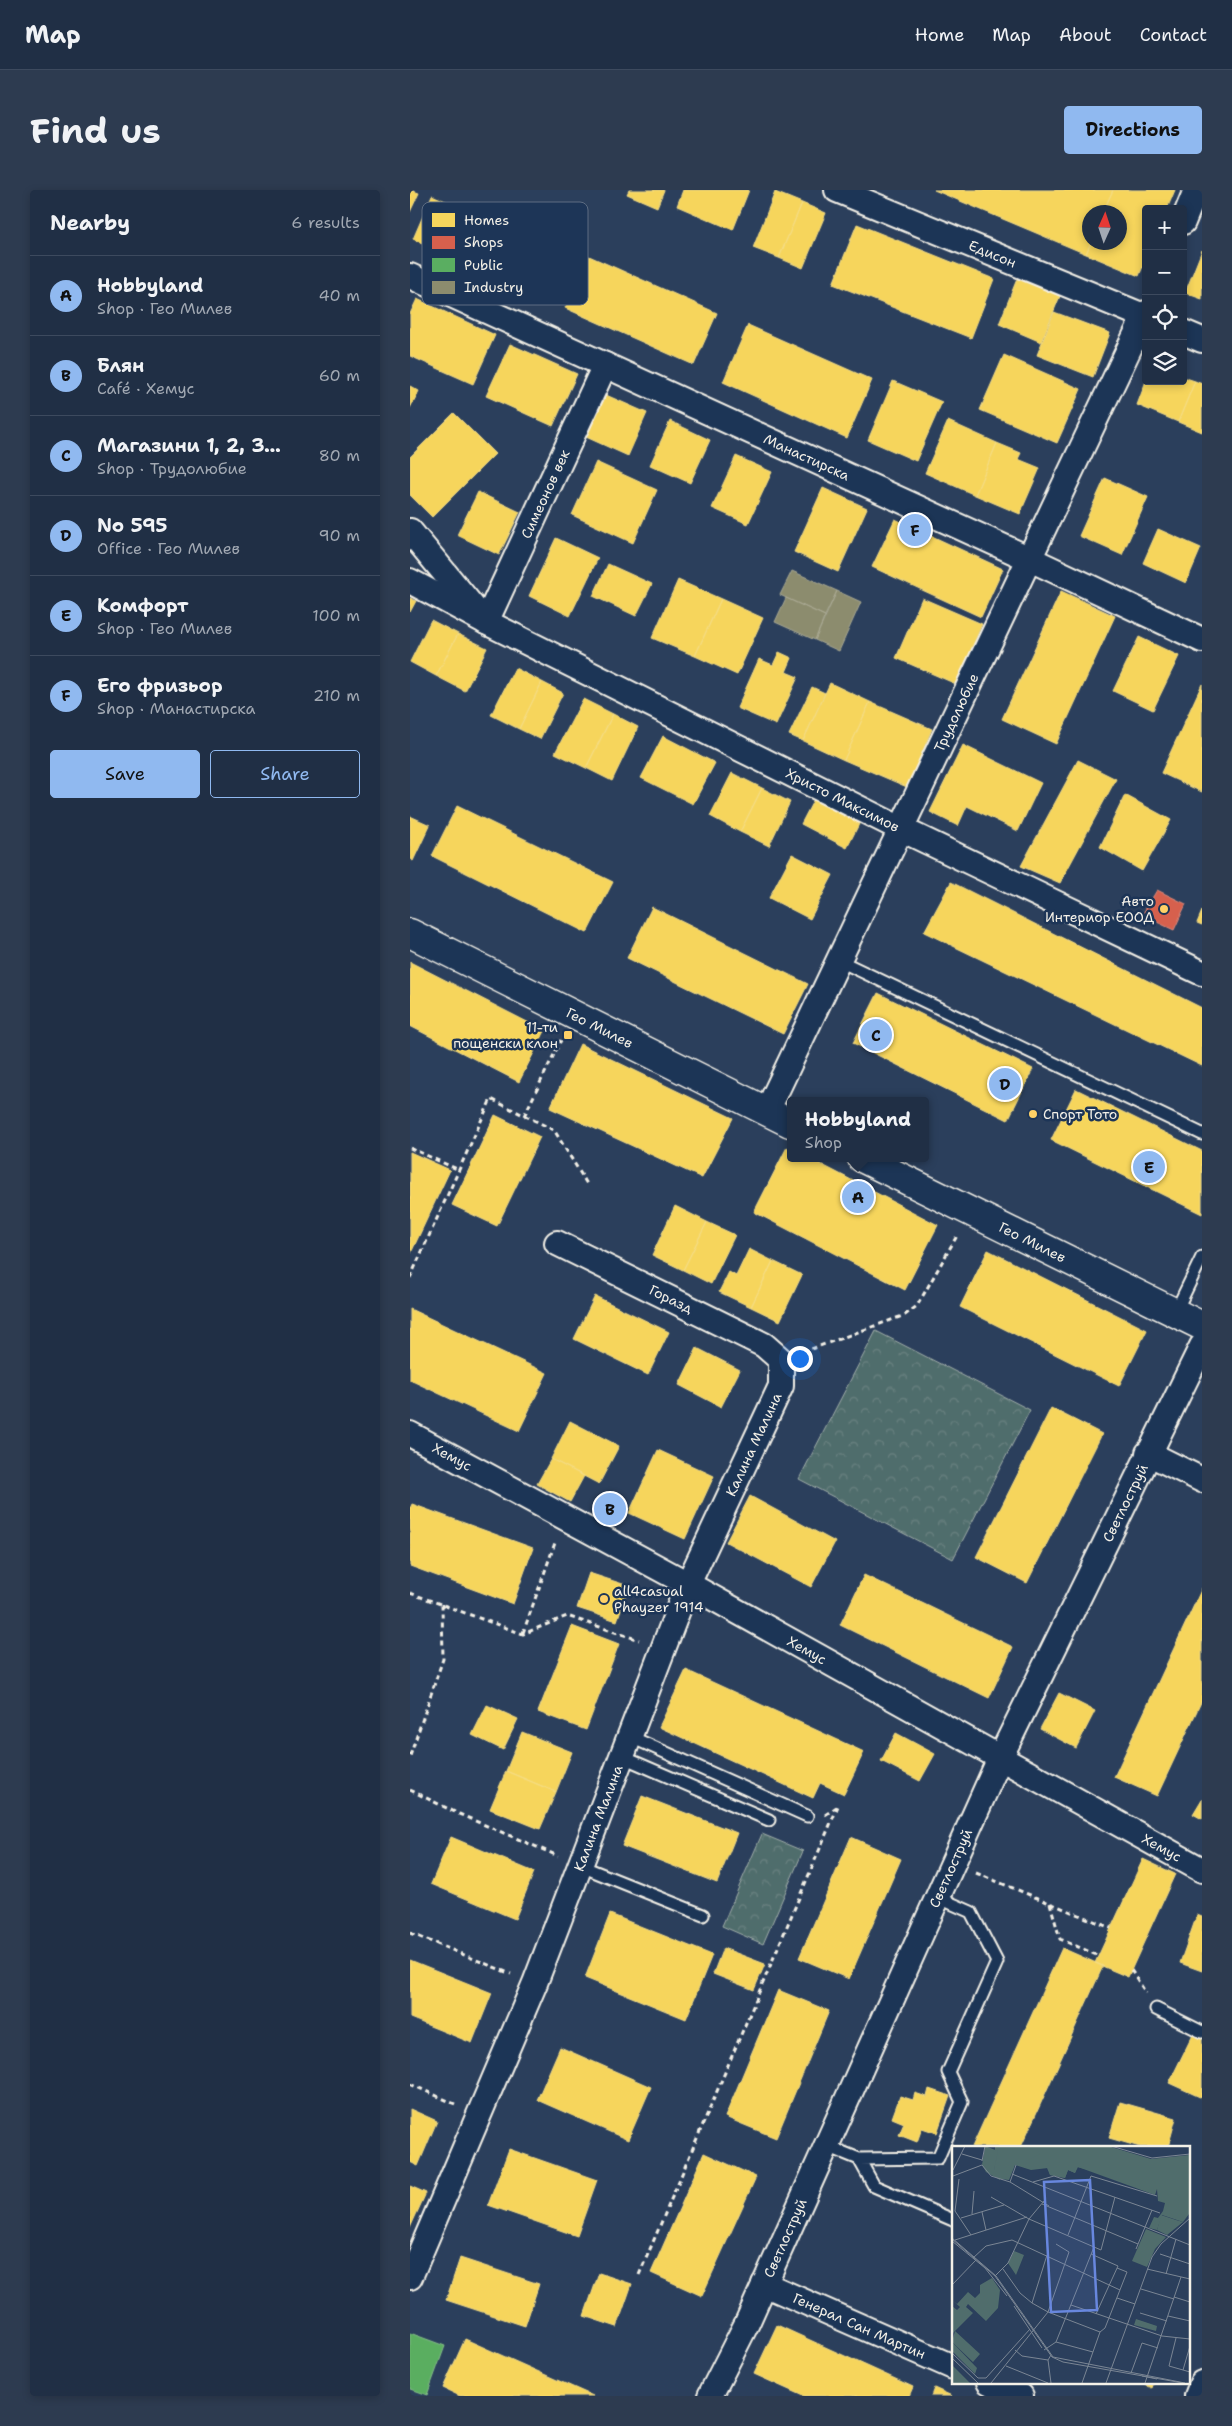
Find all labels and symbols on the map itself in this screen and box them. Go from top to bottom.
legend [422,202,588,305]
north arrow [1082,205,1127,250]
text: Homes [464,211,509,229]
text: Shops [464,233,503,251]
street label: Едисон [966,236,1019,272]
text: Public [464,256,503,274]
text: Industry [464,278,523,296]
street label: Манастирска [761,430,853,485]
street label: Симеонов век [517,446,574,542]
pin: F [899,511,931,549]
street label: Трудолюбие [930,670,983,755]
street label: Христо Максимов [783,764,902,836]
place label: Авто Интериор ЕООД [1045,892,1154,926]
marker: Авто Интериор ЕООД [1158,903,1170,915]
street label: Гео Милев [563,1004,636,1052]
pin: C [860,1016,892,1054]
place label: 11-ти пощенски клон [453,1018,558,1052]
marker: 11-ти пощенски клон [562,1029,574,1041]
pin: D [989,1065,1021,1103]
place label: Спорт Тото [1043,1105,1117,1123]
marker: Спорт Тото [1027,1108,1039,1120]
pin: E [1133,1148,1165,1186]
pin: A [842,1178,874,1216]
street label: Гео Милев [996,1218,1069,1266]
street label: Горазд [646,1281,696,1317]
your location [787,1346,813,1372]
street label: Калина Малина [722,1389,786,1499]
street label: Хемус [429,1439,475,1475]
street label: Светлоструй [1098,1461,1152,1545]
pin: B [594,1490,626,1528]
place label: all4casual Phayzer 1914 [614,1582,704,1616]
marker: all4casual Phayzer 1914 [598,1593,610,1605]
street label: Хемус [784,1632,830,1668]
street label: Калина Малина [570,1762,627,1874]
street label: Светлоструй [925,1826,976,1911]
street label: Хемус [1139,1829,1185,1866]
inset map [952,2146,1190,2384]
street label: Светлоструй [760,2196,811,2280]
street label: Генерал Сан Мартин [790,2289,928,2363]

